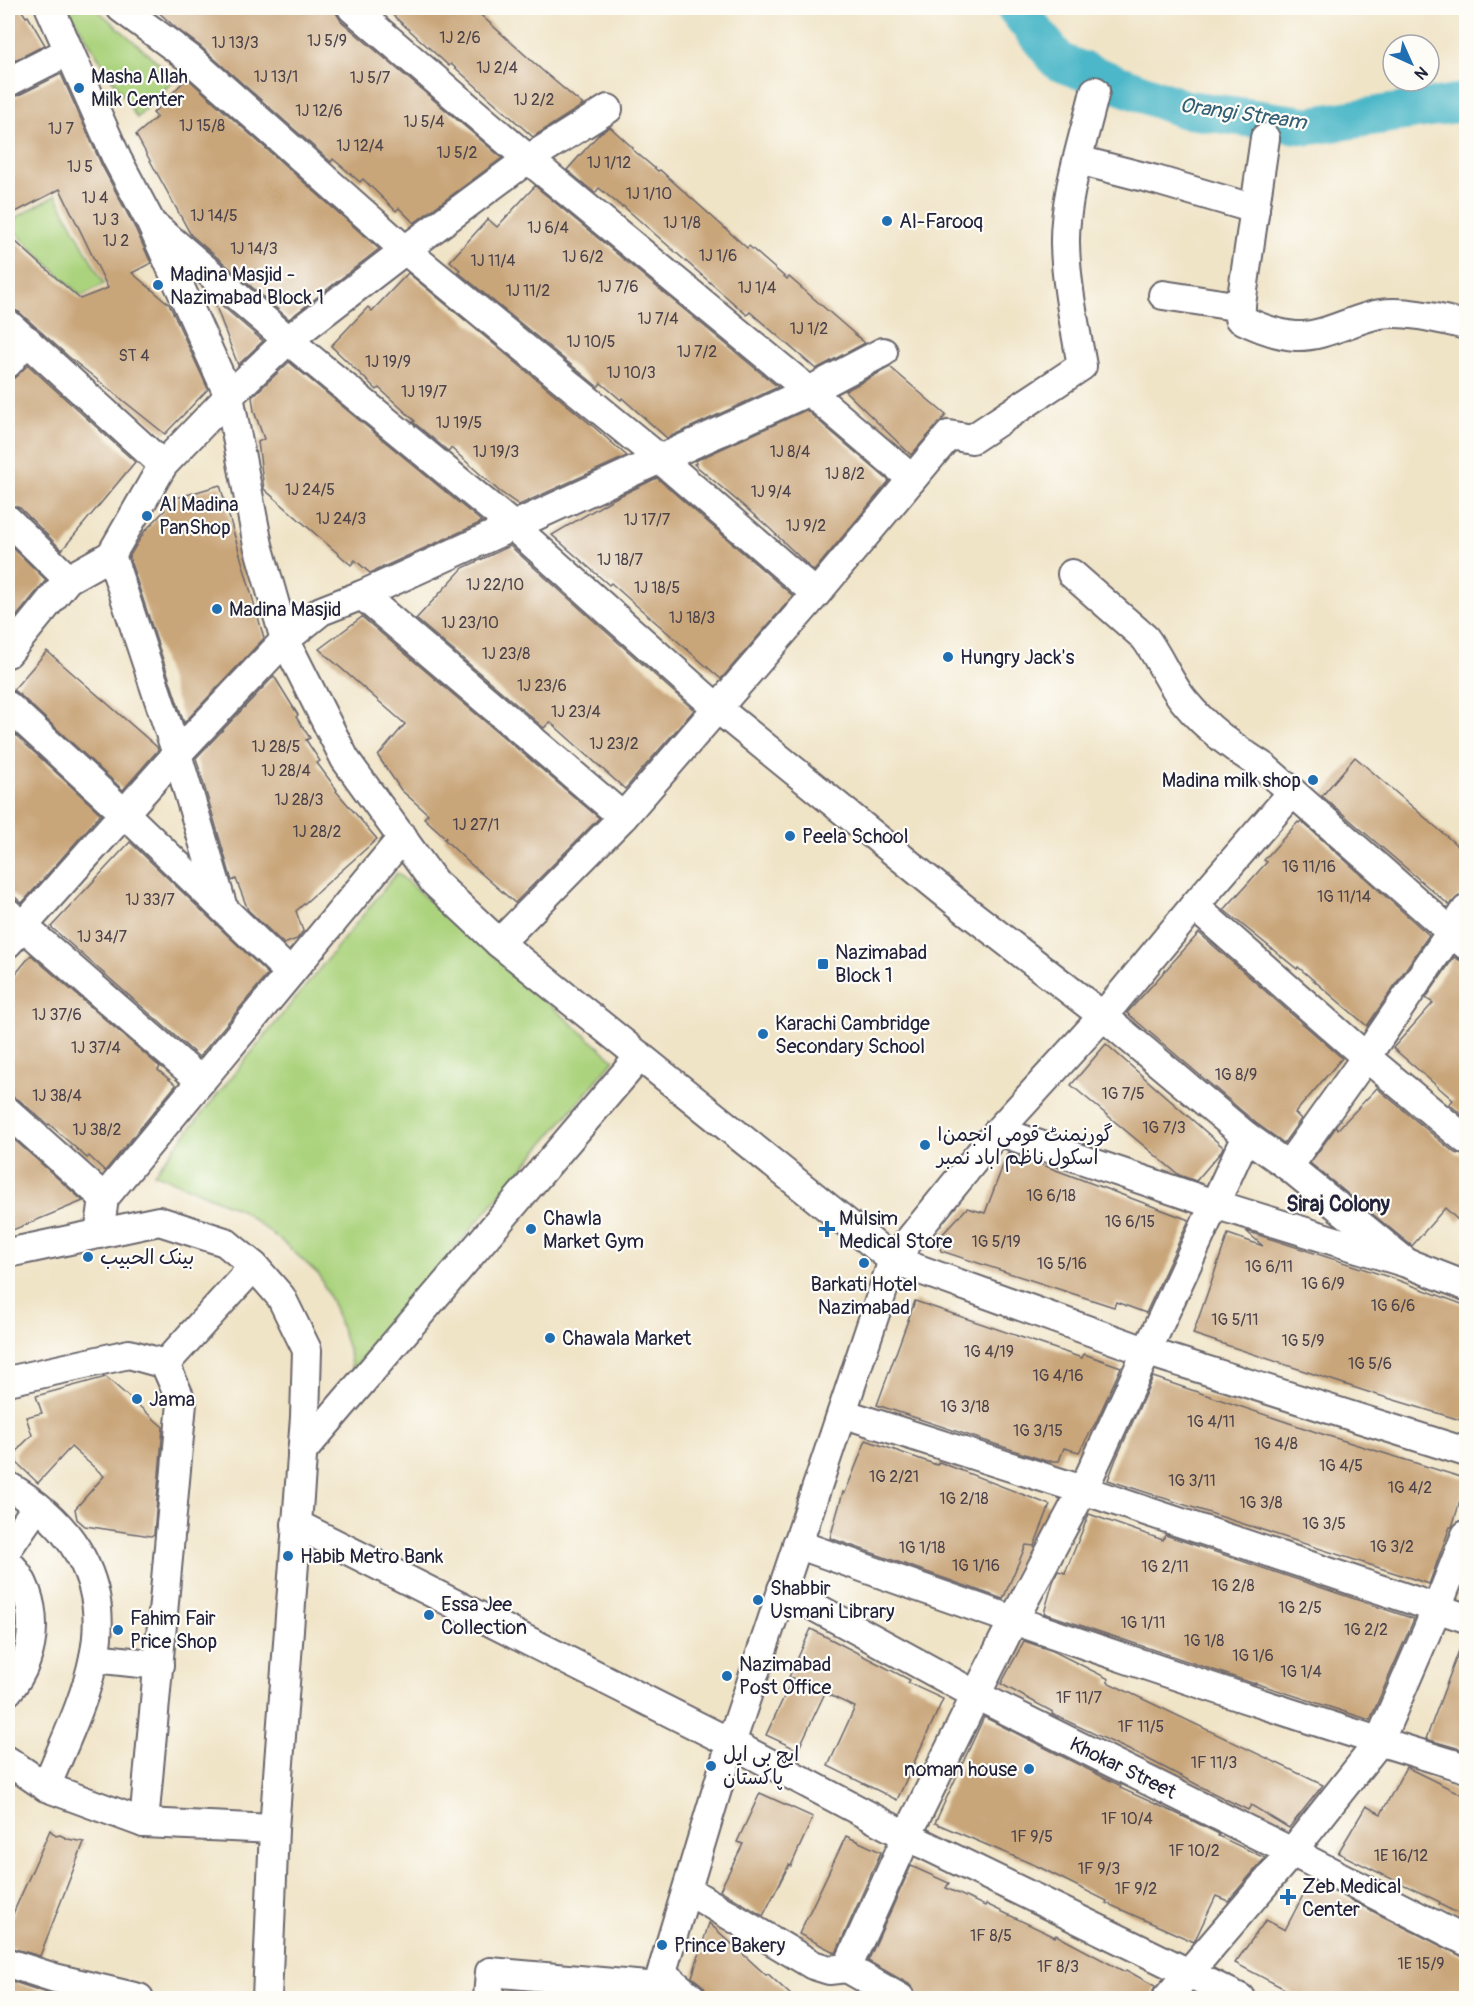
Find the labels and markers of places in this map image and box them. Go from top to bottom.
place label: Masha Allah Milk Center [91,64,188,112]
marker: Masha Allah Milk Center [72,81,86,95]
place label: Al-Farooq [899,209,984,234]
marker: Al-Farooq [880,214,894,228]
place label: Madina Masjid - Nazimabad Block 1 [170,262,324,310]
marker: Madina Masjid - Nazimabad Block 1 [151,278,165,292]
place label: Al Madina PanShop [159,492,239,540]
marker: Al Madina PanShop [140,509,154,523]
place label: Madina Masjid [229,597,341,622]
marker: Madina Masjid [210,602,224,616]
place label: Hungry Jack's [960,645,1074,670]
marker: Hungry Jack's [941,650,955,664]
place label: Madina milk shop [1162,768,1301,793]
marker: Madina milk shop [1306,773,1320,787]
place label: Peela School [802,824,909,849]
marker: Peela School [783,829,797,843]
place label: Nazimabad Block 1 [835,940,927,988]
marker: Nazimabad Block 1 [816,957,830,971]
place label: Karachi Cambridge Secondary School [775,1011,930,1059]
marker: Karachi Cambridge Secondary School [756,1027,770,1041]
place label: Iگورنمنٹ قومی انجمن اسکول ناظم اباد نمبر [935,1122,1113,1172]
marker: Iگورنمنٹ قومی انجمن اسکول ناظم اباد نمبر [918,1138,932,1152]
place label: Chawla Market Gym [543,1206,644,1254]
place label: Mulsim Medical Store [839,1206,952,1254]
marker: Chawla Market Gym [524,1222,538,1236]
marker: Mulsim Medical Store [820,1222,834,1236]
place label: بينک الحبيب [100,1245,194,1270]
marker: بينک الحبيب [81,1250,95,1264]
marker: Barkati Hotel Nazimabad [857,1256,871,1270]
place label: Barkati Hotel Nazimabad [811,1272,917,1320]
place label: Chawala Market [562,1326,692,1351]
marker: Chawala Market [543,1331,557,1345]
place label: Jama [149,1387,195,1412]
marker: Jama [130,1392,144,1406]
place label: Habib Metro Bank [300,1544,444,1569]
marker: Habib Metro Bank [281,1549,295,1563]
place label: Shabbir Usmani Library [770,1576,895,1624]
place label: Essa Jee Collection [441,1592,527,1640]
marker: Shabbir Usmani Library [751,1593,765,1607]
place label: Fahim Fair Price Shop [130,1606,217,1654]
marker: Essa Jee Collection [422,1608,436,1622]
marker: Fahim Fair Price Shop [111,1623,125,1637]
place label: Nazimabad Post Office [739,1652,832,1700]
marker: Nazimabad Post Office [720,1669,734,1683]
place label: ایچ بی ایل پاکستان [723,1742,799,1790]
place label: noman house [904,1757,1017,1782]
marker: ایچ بی ایل پاکستان [704,1759,718,1773]
marker: noman house [1022,1762,1036,1776]
place label: Zeb Medical Center [1302,1874,1402,1922]
marker: Zeb Medical Center [1279,1888,1297,1906]
place label: Prince Bakery [674,1933,786,1958]
marker: Prince Bakery [655,1938,669,1952]

